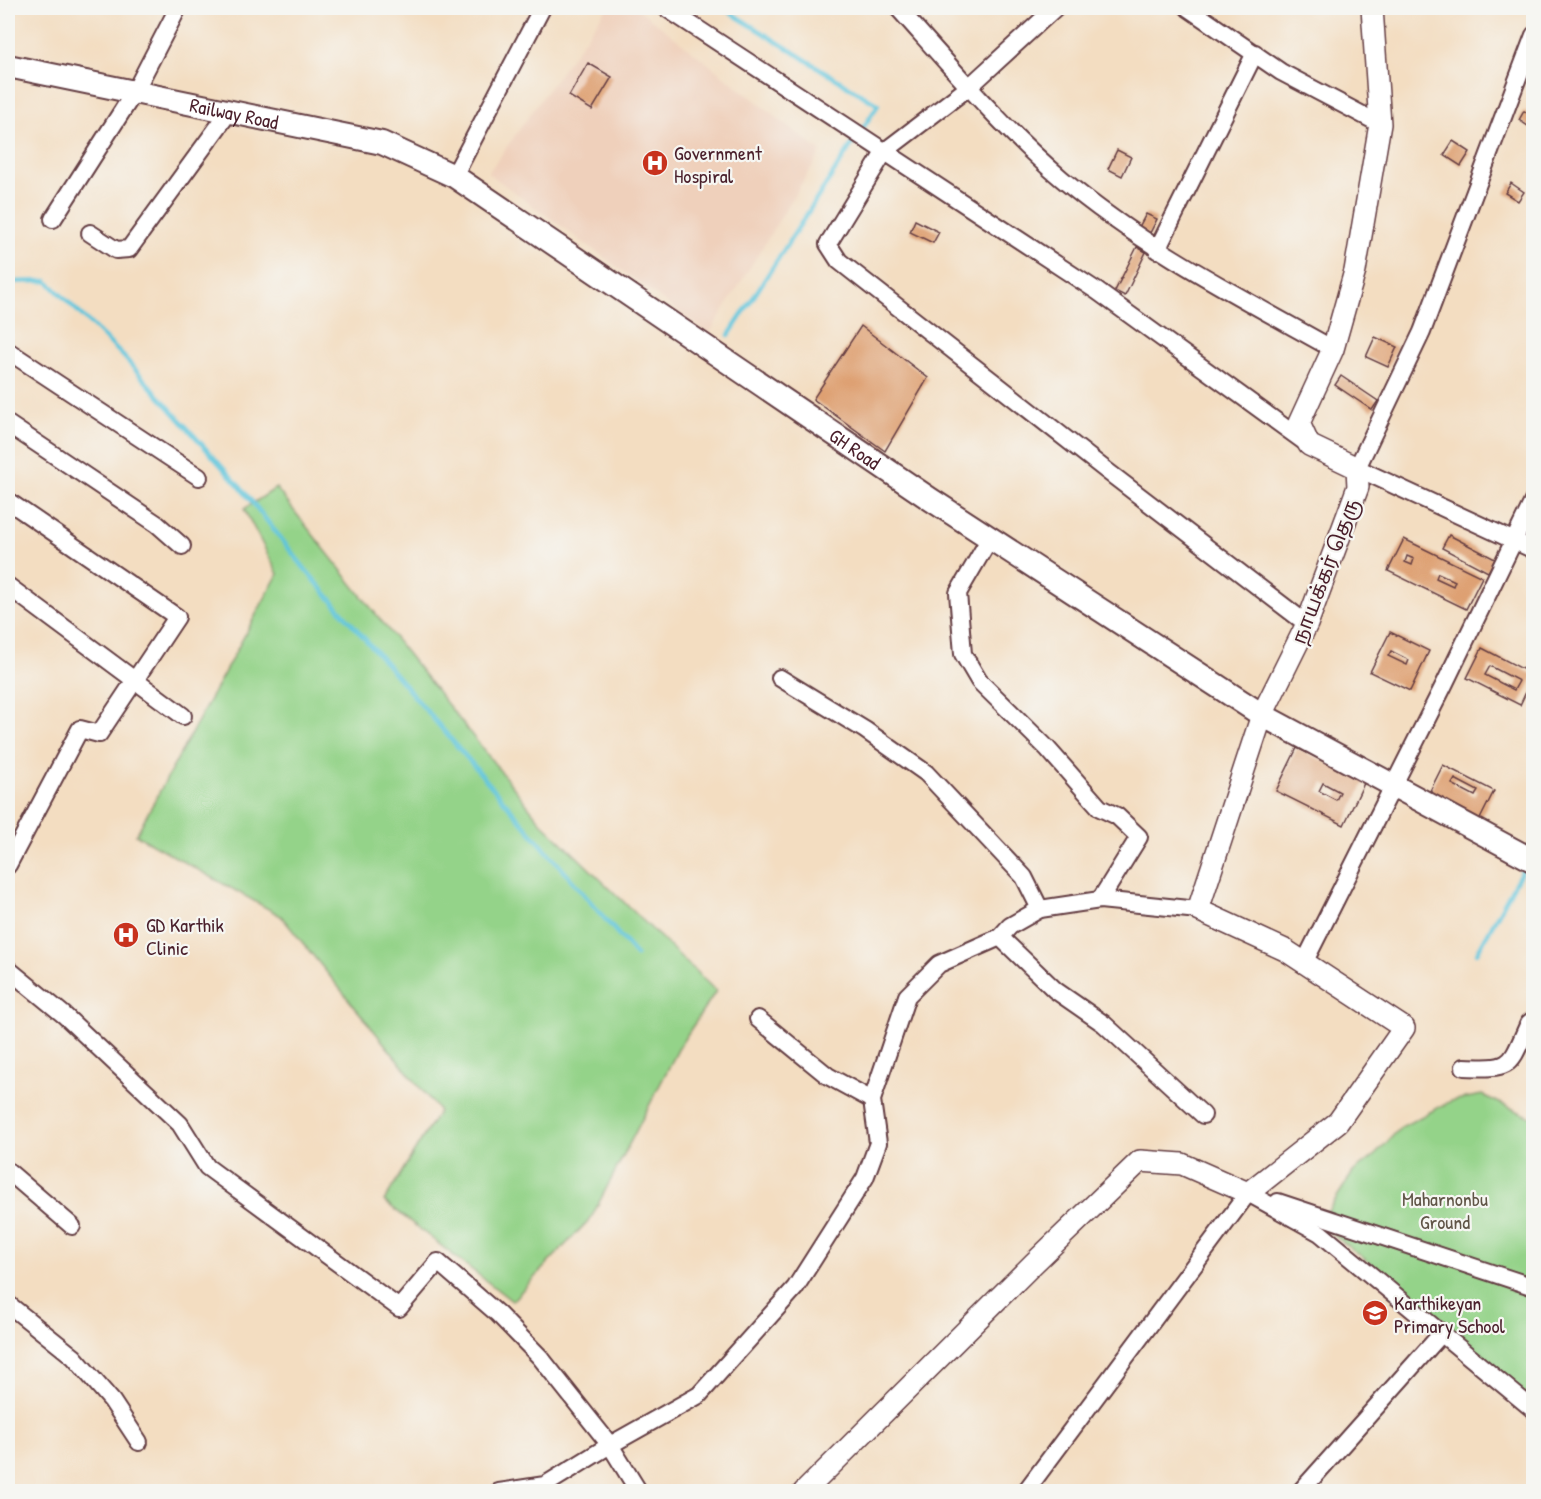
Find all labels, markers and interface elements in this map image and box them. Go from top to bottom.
street label: Railway Road [188,90,281,135]
place label: Government Hospiral [674,139,763,189]
hospital icon: Government Hospiral [640,148,670,178]
street label: GH Road [824,421,886,475]
street label: நாயக்கர் தெரு [1285,494,1366,648]
place label: GD Karthik Clinic [146,911,224,961]
hospital icon: GD Karthik Clinic [111,920,141,950]
park label: Maharnonbu Ground [1402,1185,1488,1235]
place label: Karthikeyan Primary School [1394,1289,1505,1339]
school or university icon: Karthikeyan Primary School [1360,1298,1390,1328]

